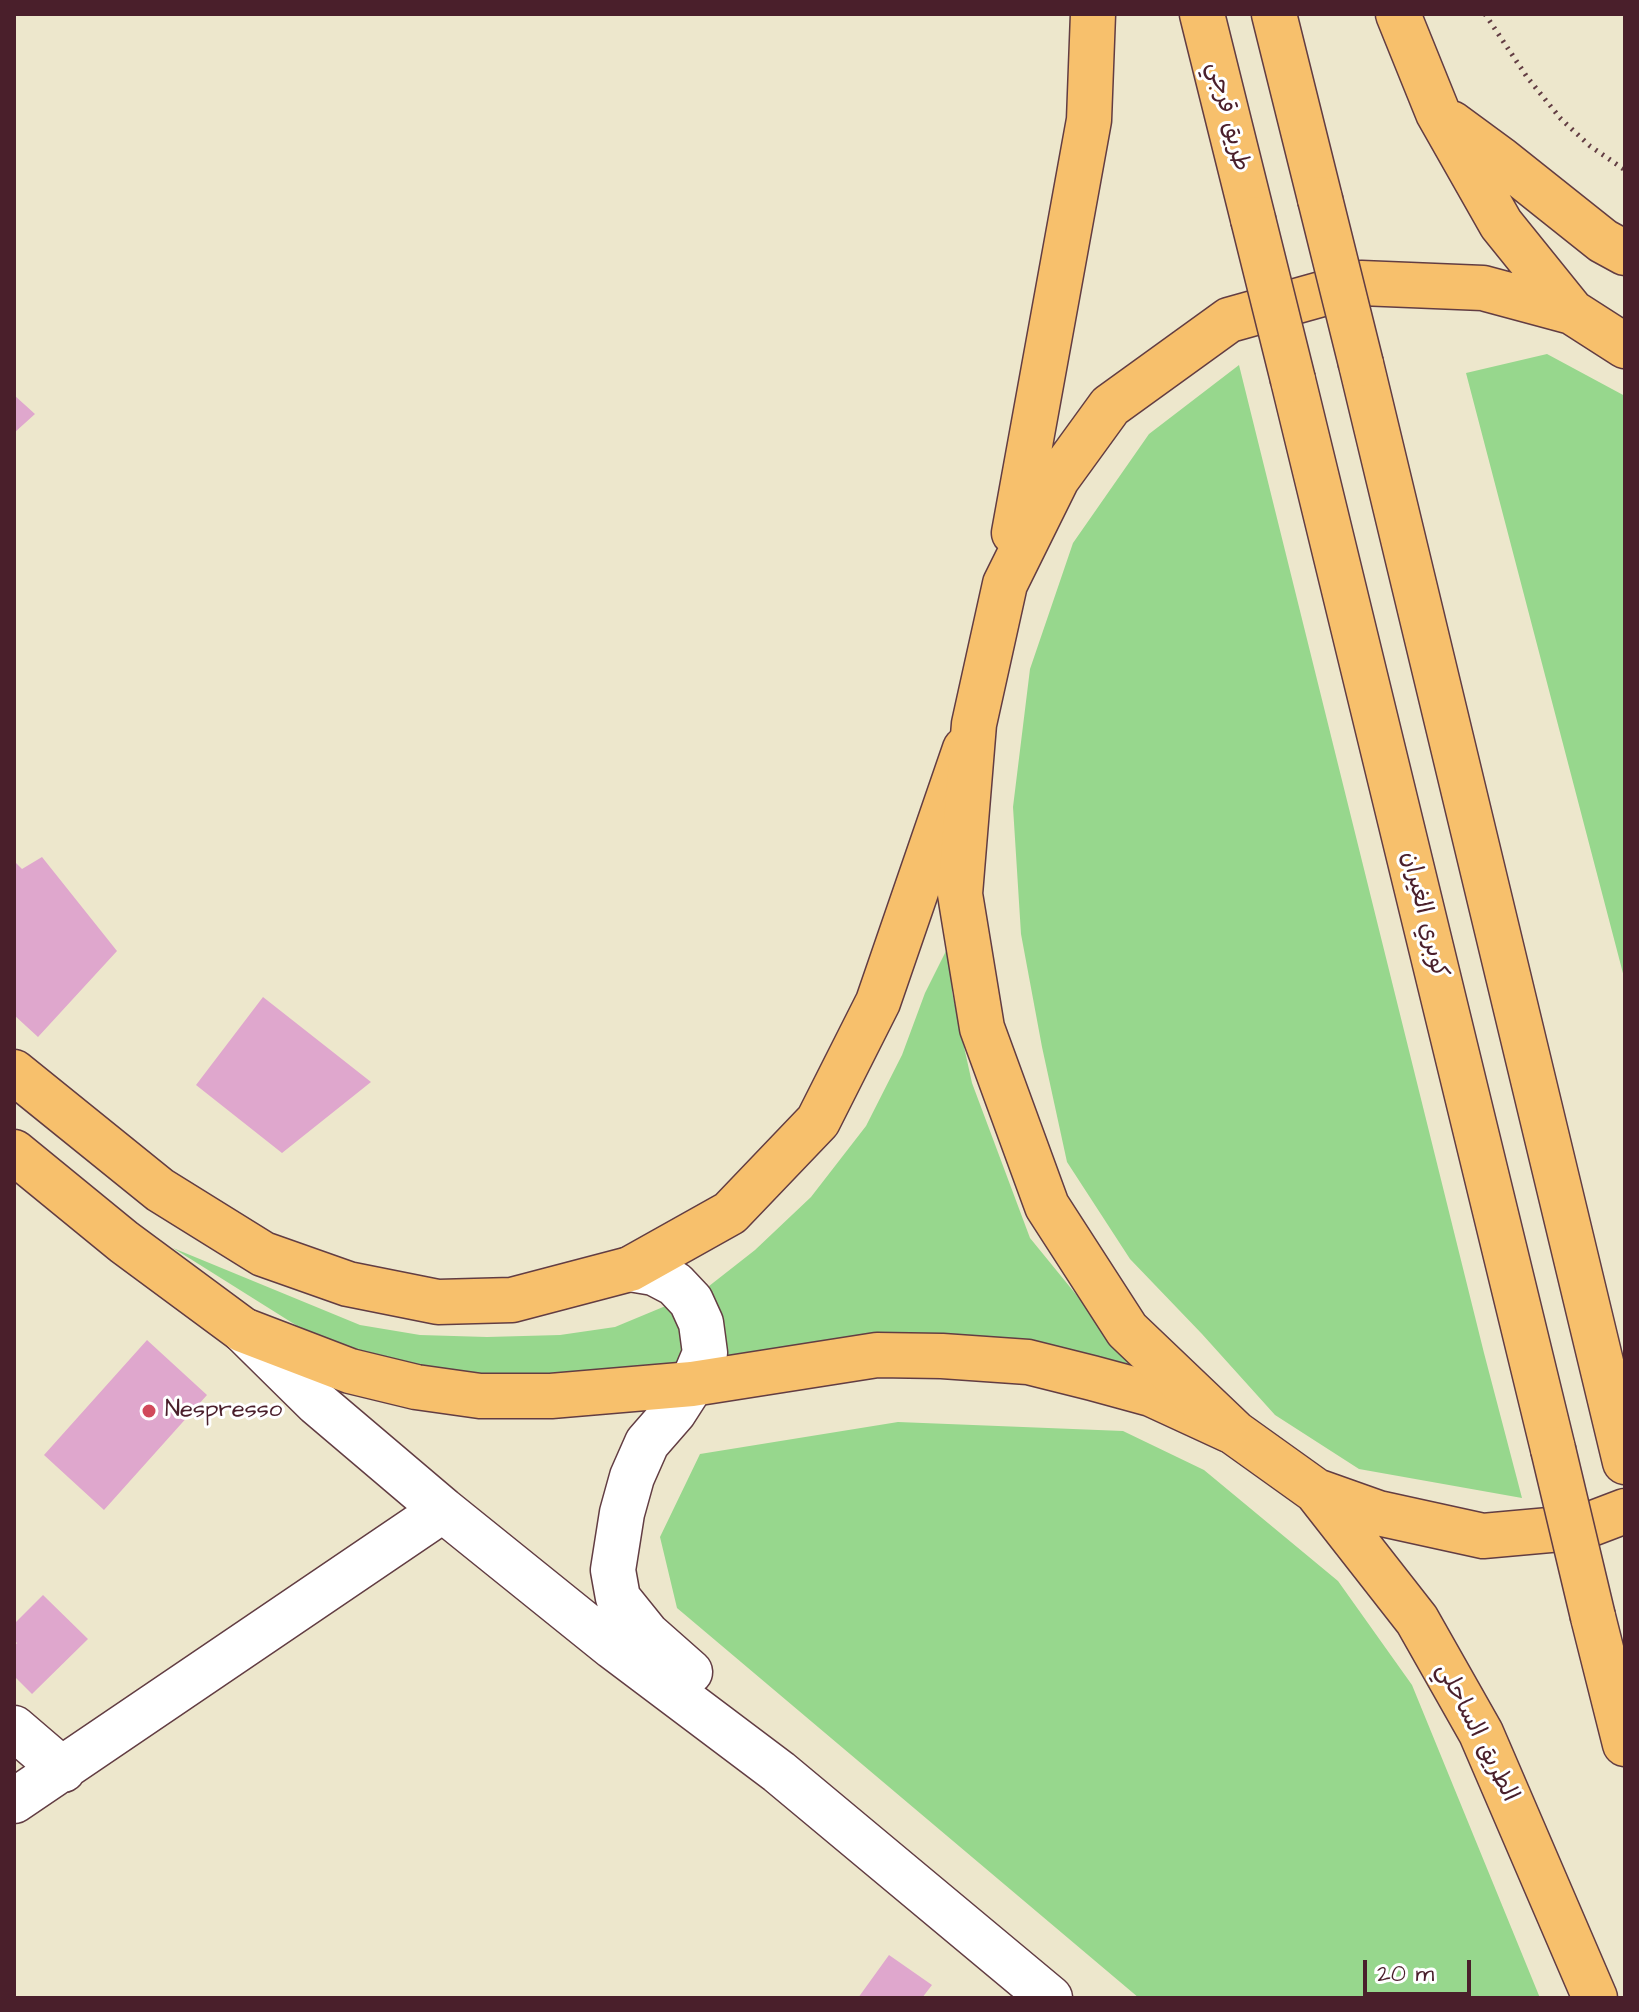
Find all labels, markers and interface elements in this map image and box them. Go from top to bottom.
street label: طريق قرجي [1200,59,1254,175]
street label: كوبري الغيران [1393,849,1453,981]
place label: Nespresso [165,1397,282,1425]
marker: Nespresso [140,1402,158,1420]
street label: الطريق الساحلي [1429,1659,1523,1807]
scale bar [1367,1944,1475,1994]
text: 20 m [1377,1957,1434,1991]

